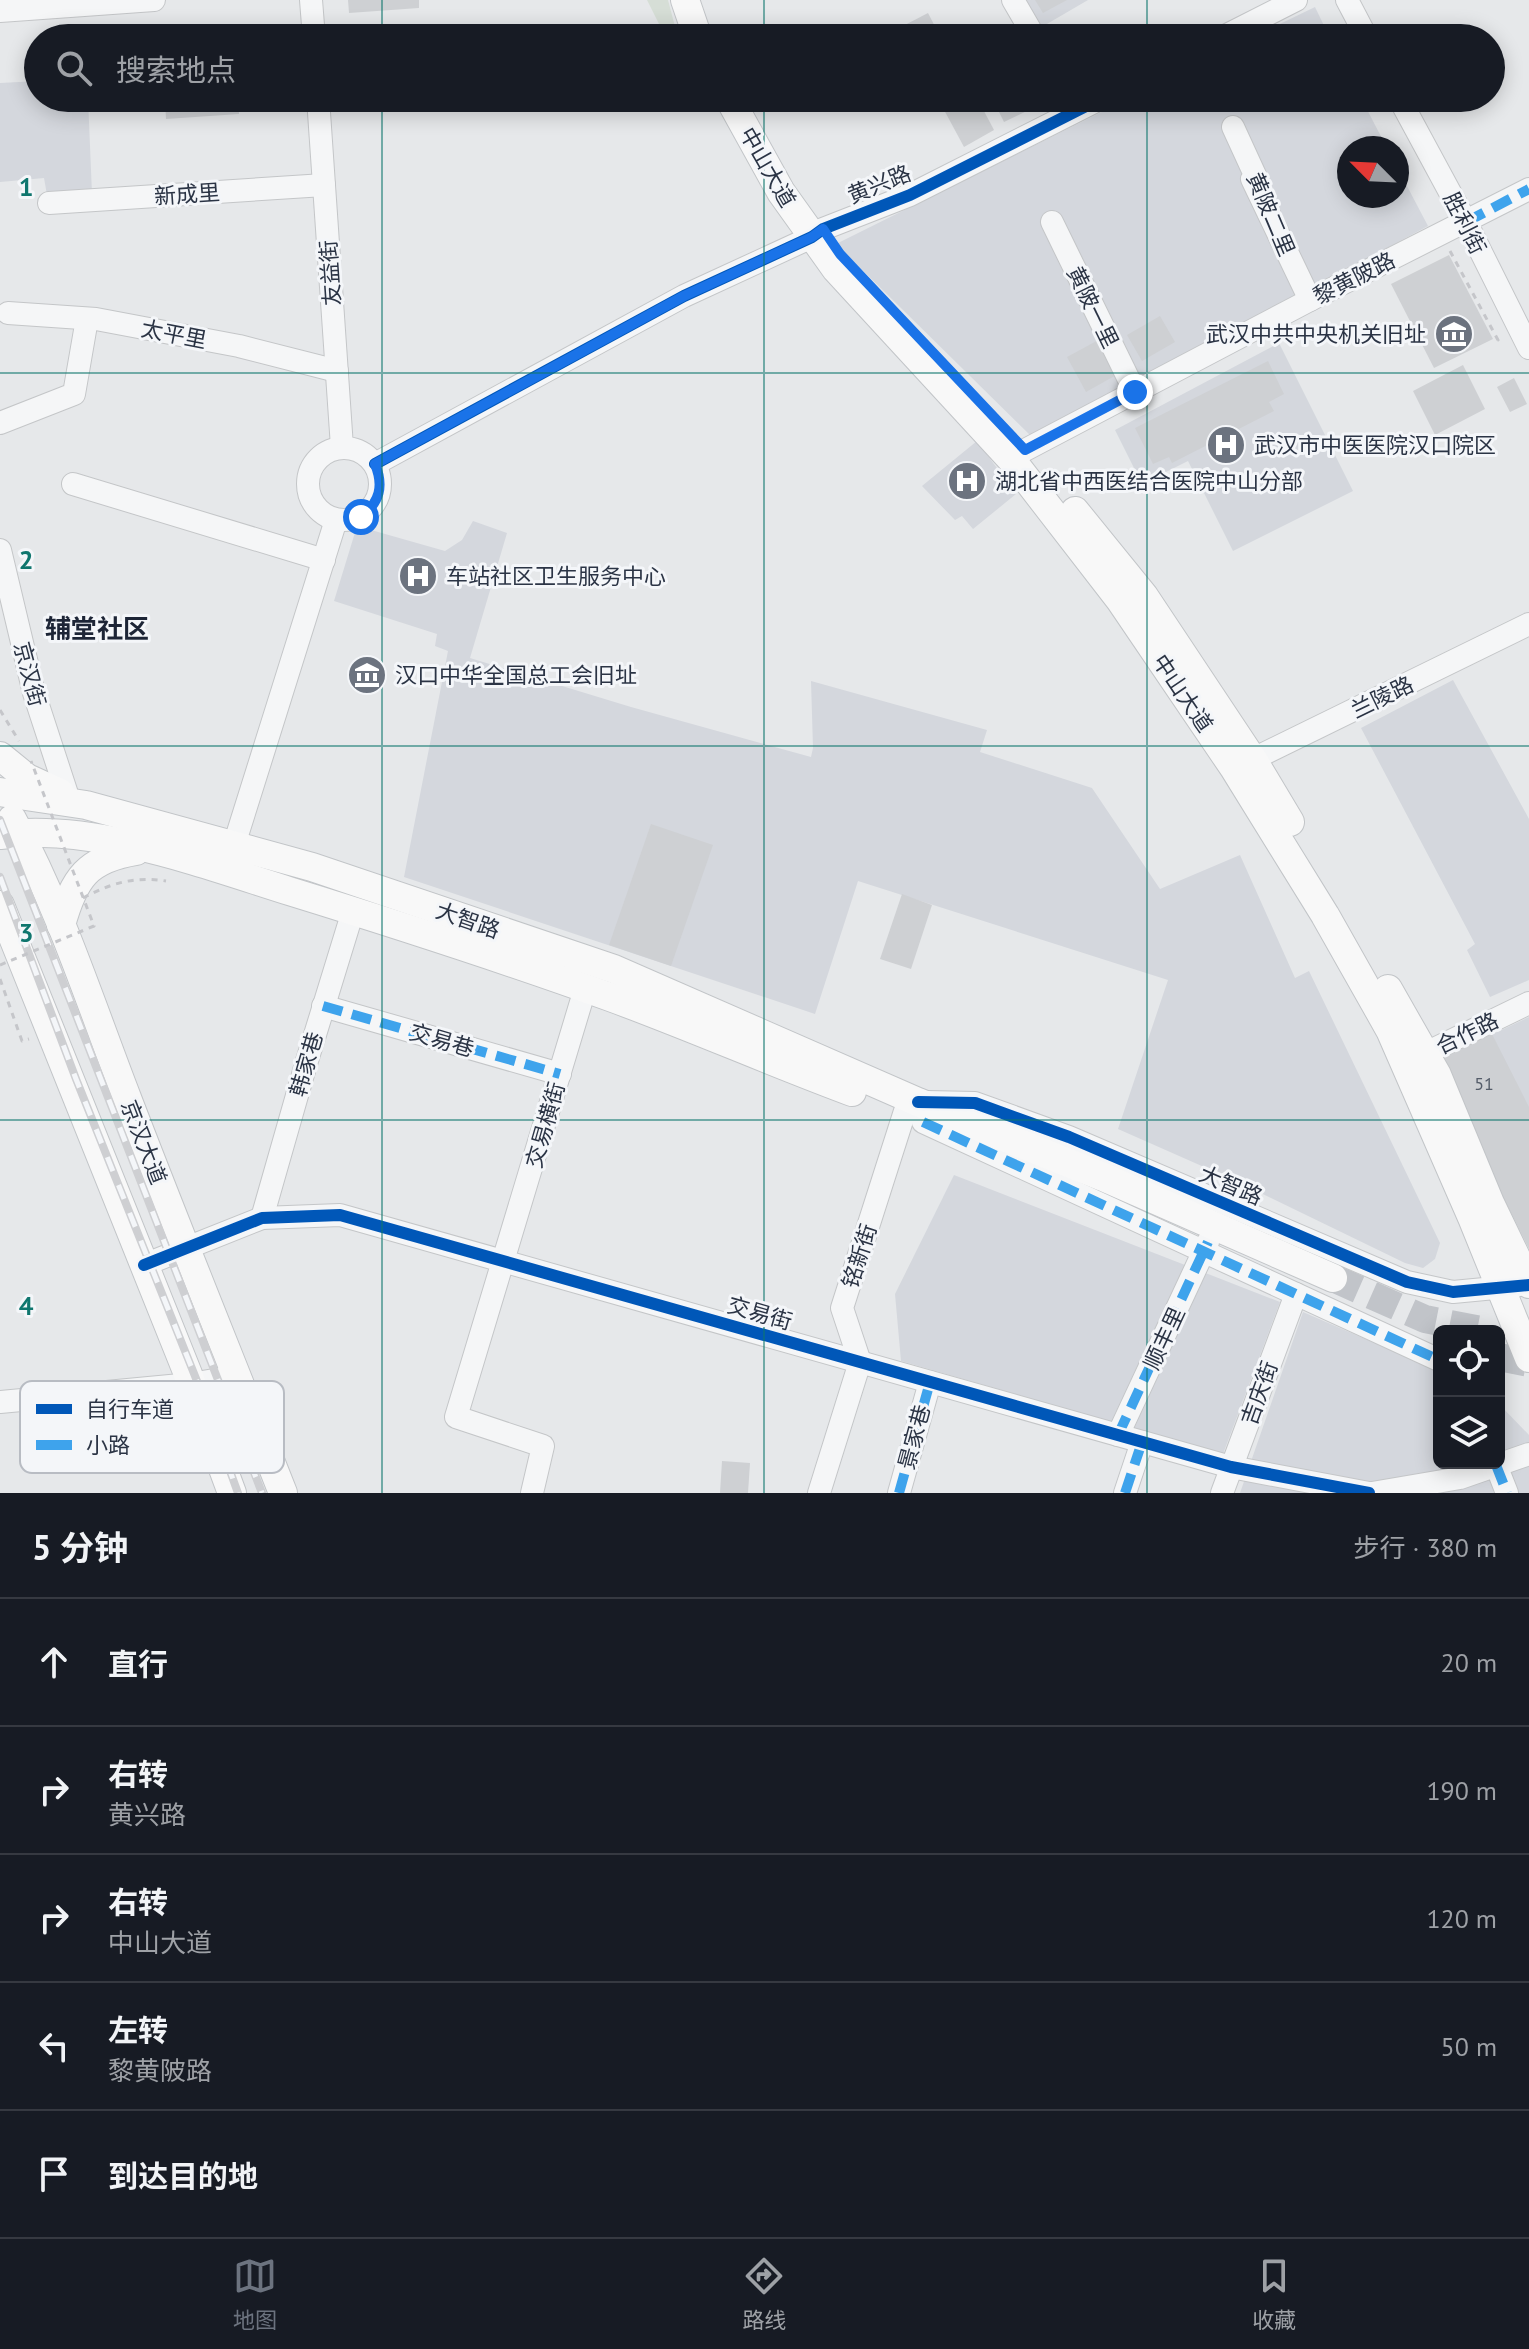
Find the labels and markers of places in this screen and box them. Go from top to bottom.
museum icon: 武汉中共中央机关旧址 [1433,313,1475,355]
place label: 武汉中共中央机关旧址 [1206,320,1426,348]
hospital icon: 武汉市中医医院汉口院区 [1205,424,1247,466]
place label: 武汉市中医医院汉口院区 [1254,431,1496,459]
hospital icon: 湖北省中西医结合医院中山分部 [946,460,988,502]
place label: 湖北省中西医结合医院中山分部 [995,467,1303,495]
hospital icon: 车站社区卫生服务中心 [397,555,439,597]
place label: 车站社区卫生服务中心 [446,562,666,590]
museum icon: 汉口中华全国总工会旧址 [346,654,388,696]
place label: 汉口中华全国总工会旧址 [395,661,637,689]

